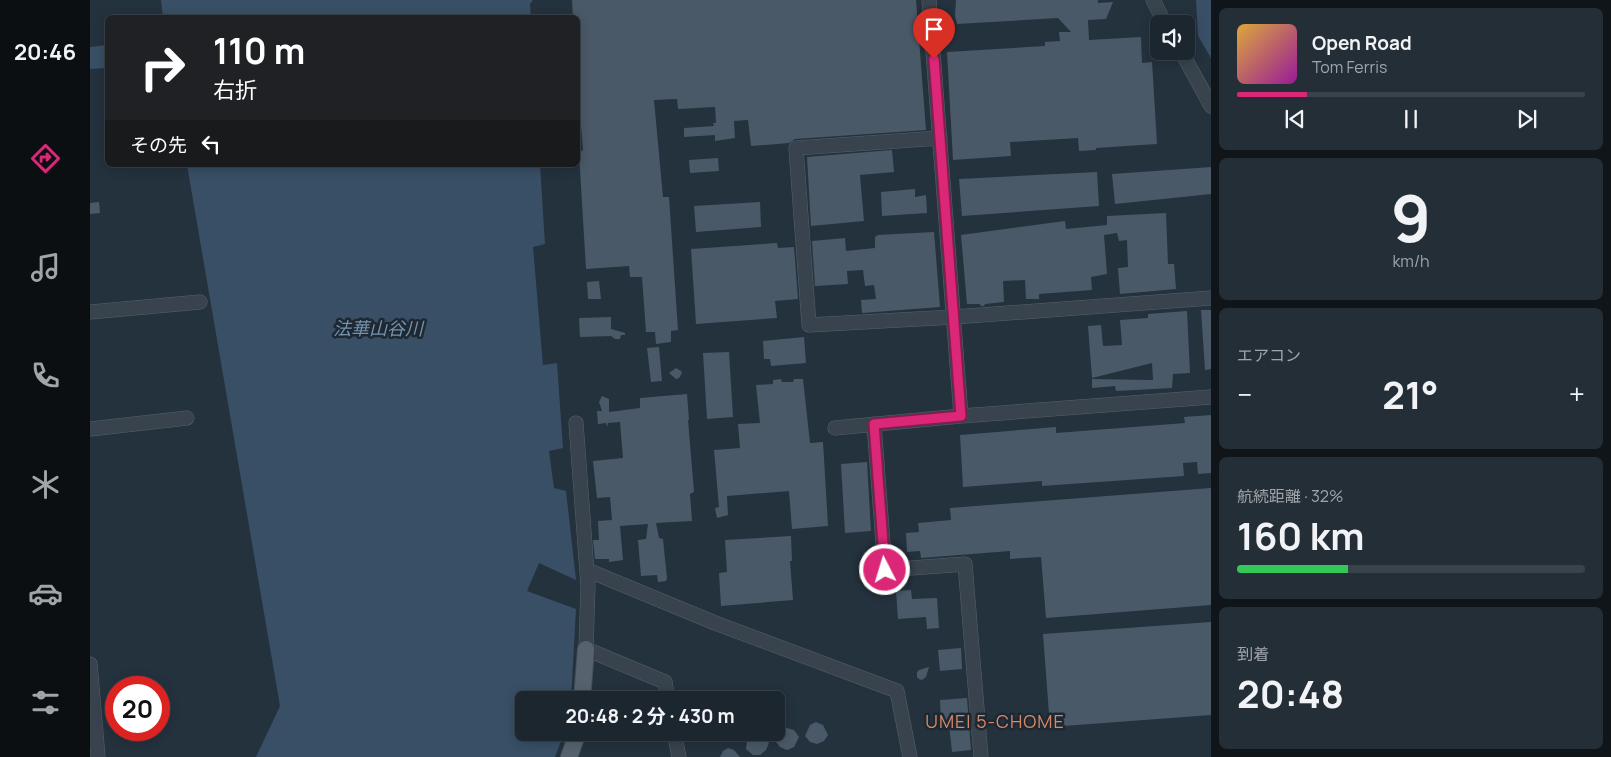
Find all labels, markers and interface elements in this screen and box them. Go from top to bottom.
pin [913,8,955,59]
icon: arrive [920,15,948,43]
map controls [1150,15,1195,60]
button: sound [1150,15,1195,60]
text: 110 m [213,27,305,75]
text: Open Road [1312,30,1412,56]
icon: right [130,35,195,100]
text: 20:46 [14,37,76,67]
text: Tom Ferris [1312,56,1387,78]
text: 右折 [213,75,257,105]
icon: previous [1281,105,1309,133]
icon: pause [1397,105,1425,133]
icon: next [1513,105,1541,133]
icon: left [197,130,225,158]
text: その先 [130,132,187,158]
icon: directions [28,141,63,176]
text: 9 [1391,173,1431,262]
icon: music [28,250,63,285]
text: km/h [1392,250,1430,272]
water label: 法華山谷川 [333,316,425,340]
text: エアコン [1237,344,1301,366]
icon: phone [28,358,63,393]
text: 21° [1382,368,1439,420]
text: − [1237,375,1252,413]
text: + [1569,375,1585,413]
icon: climate [28,467,63,502]
text: 航続距離 · 32% [1237,485,1343,507]
text: 160 km [1237,509,1364,561]
position arrow [858,543,910,595]
icon: car [28,576,63,611]
text: 到着 [1237,643,1269,665]
text: 20:48 [1237,667,1344,719]
speed limit sign: 20 [105,676,170,741]
icon: filters [28,685,63,720]
text: 20:48 · 2 分 · 430 m [566,703,734,729]
district label: UMEI 5-CHOME [925,709,1065,733]

